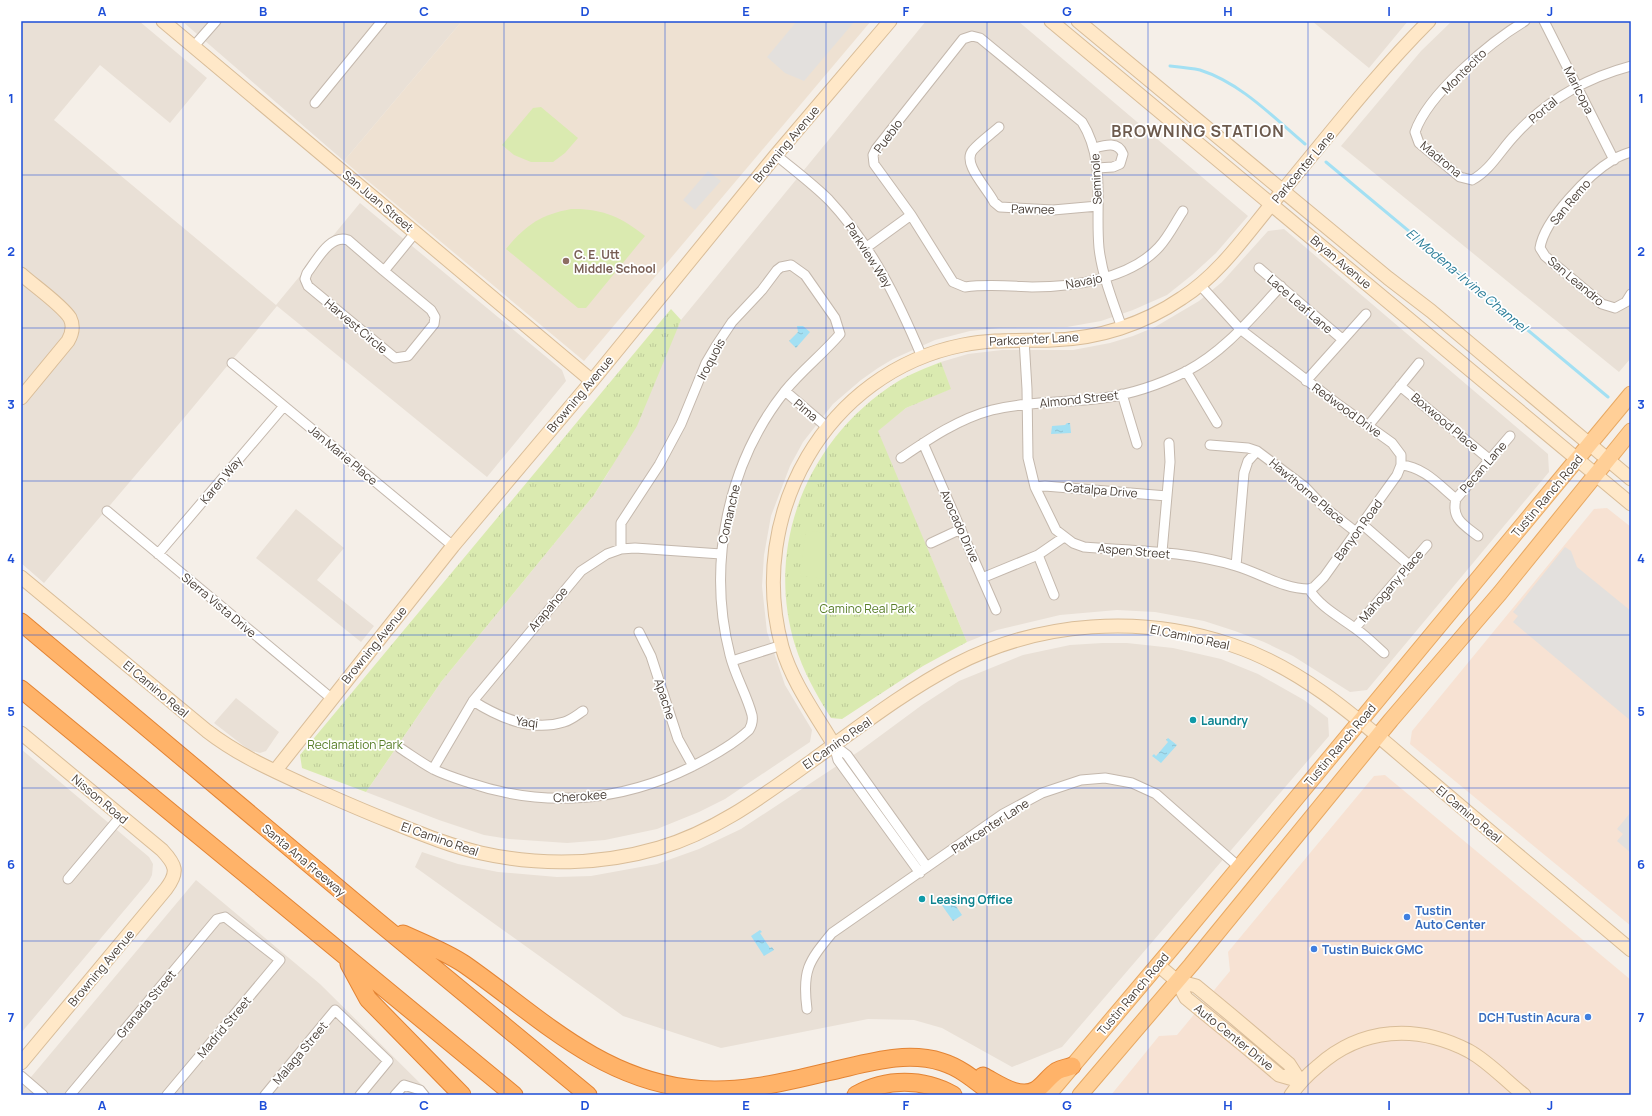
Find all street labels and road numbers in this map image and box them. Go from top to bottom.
street label: Montecito [1438,45,1490,97]
street label: Maricopa [1560,63,1598,117]
street label: Portal [1525,93,1561,127]
street label: Browning Avenue [749,102,823,186]
street label: Pueblo [870,116,906,156]
street label: Parkcenter Lane [1268,127,1338,207]
street label: Madrona [1417,137,1465,181]
street label: Seminole [1086,153,1106,205]
street label: San Juan Street [339,166,417,236]
street label: San Remo [1546,175,1594,229]
street label: Pawnee [1011,200,1055,218]
street label: Parkview Way [842,219,897,291]
street label: Bryan Avenue [1307,231,1375,293]
street label: San Leandro [1544,252,1608,310]
street label: Navajo [1064,269,1104,293]
street label: Lace Leaf Lane [1264,271,1336,337]
street label: Harvest Circle [321,295,391,357]
street label: Parkcenter Lane [989,328,1079,350]
street label: Iroquois [693,335,729,383]
street label: Browning Avenue [543,352,617,436]
street label: Redwood Drive [1309,379,1385,441]
street label: Almond Street [1039,386,1120,412]
street label: Boxwood Place [1408,389,1482,455]
street label: Pima [790,395,822,425]
street label: Jan Marie Place [305,421,381,489]
street label: Pecan Lane [1456,437,1510,497]
street label: Tustin Ranch Road [1507,451,1587,541]
street label: Karen Way [196,452,246,508]
street label: Hawthorne Place [1266,454,1348,528]
street label: Catalpa Drive [1064,478,1138,502]
street label: Comanche [714,483,744,545]
street label: Avocado Drive [936,487,984,565]
street label: Banyon Road [1330,496,1386,564]
street label: Aspen Street [1097,539,1171,563]
street label: Mahogany Place [1355,546,1427,626]
street label: Sierra Vista Drive [178,569,260,641]
street label: Arapahoe [524,583,572,635]
street label: Browning Avenue [337,603,411,687]
street label: El Camino Real [1149,620,1231,654]
street label: El Camino Real [120,657,192,721]
street label: Apache [650,676,680,722]
street label: Tustin Ranch Road [1300,700,1380,790]
street label: Yaqi [515,712,539,732]
street label: El Camino Real [799,713,875,773]
street label: Nisson Road [68,770,132,828]
street label: El Camino Real [1433,782,1505,846]
street label: Cherokee [553,786,607,806]
street label: Parkcenter Lane [948,795,1032,857]
street label: El Camino Real [399,818,481,860]
street label: Santa Ana Freeway [259,820,350,900]
street label: Browning Avenue [64,926,138,1010]
street label: Tustin Ranch Road [1093,949,1173,1039]
street label: Granada Street [112,966,180,1042]
street label: Madrid Street [193,992,255,1061]
street label: Auto Center Drive [1191,1000,1277,1074]
street label: Malaga Street [269,1018,332,1088]

